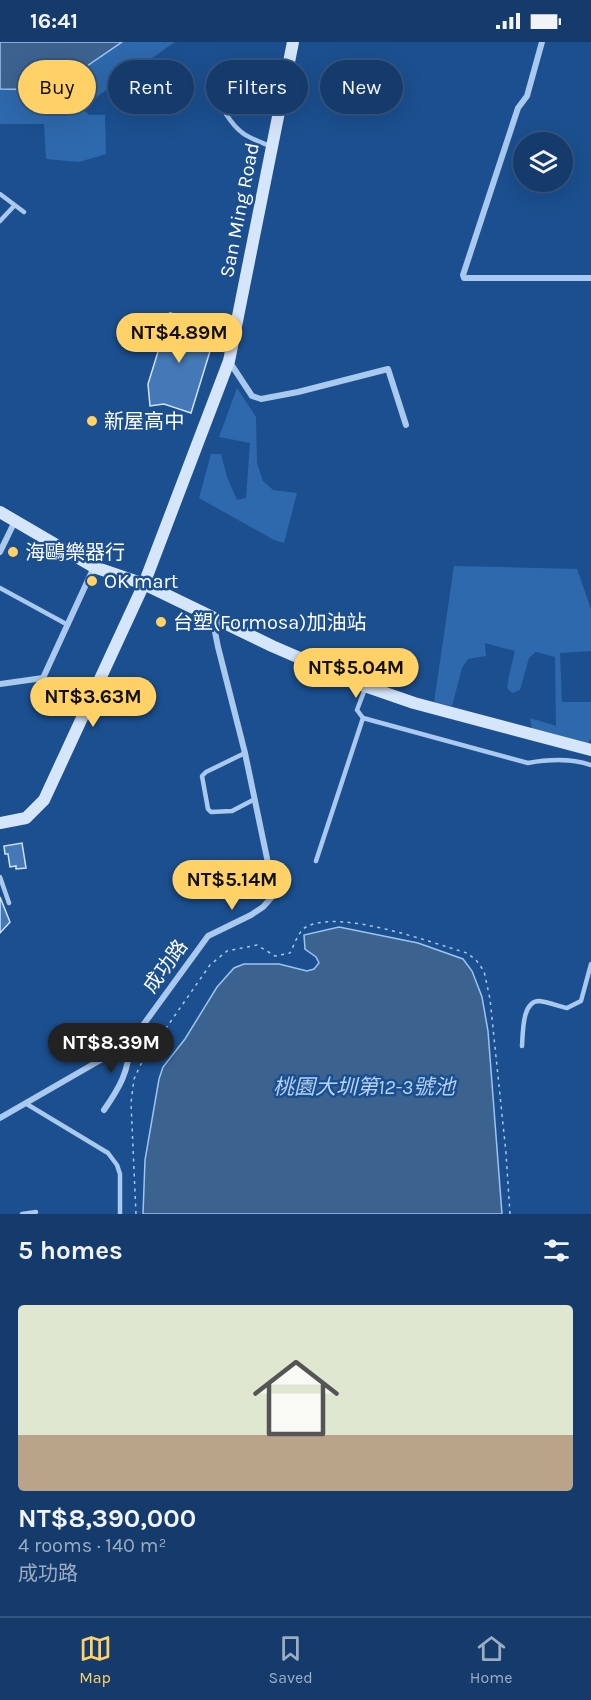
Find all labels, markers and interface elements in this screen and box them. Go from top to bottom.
text: 16:41 [30,8,78,34]
chip: Buy [18,60,96,114]
chip: Rent [108,60,194,114]
chip: Filters [206,60,308,114]
chip: New [320,60,403,114]
map controls [513,132,573,192]
button: layers [513,132,573,192]
street label: San Ming Road [215,141,264,280]
pin: NT$4.89M [117,313,241,364]
text: NT$4.89M [130,321,228,344]
place label: 新屋高中 [104,410,184,433]
marker: 新屋高中 [85,414,99,428]
place label: 海鷗樂器行 [25,541,125,564]
marker: 海鷗樂器行 [6,545,20,559]
place label: OK mart [104,570,179,593]
marker: OK mart [85,574,99,588]
place label: 台塑(Formosa)加油站 [173,611,366,634]
marker: 台塑(Formosa)加油站 [154,615,168,629]
pin: NT$5.04M [294,648,418,699]
text: NT$5.04M [308,656,404,679]
pin: NT$3.63M [31,677,155,728]
text: NT$3.63M [44,685,142,708]
pin: NT$5.14M [170,860,294,911]
text: NT$5.14M [186,868,278,891]
street label: 成功路 [138,935,192,997]
pin: NT$8.39M [49,1023,173,1074]
text: NT$8.39M [62,1031,160,1054]
water label: 桃園大圳第12-3號池 [273,1075,457,1099]
icon: filters [540,1234,573,1267]
text: 5 homes [18,1235,123,1266]
icon: home [242,1344,350,1452]
text: NT$8,390,000 [18,1503,196,1534]
text: 4 rooms · 140 m² [18,1534,166,1557]
text: 成功路 [18,1562,78,1585]
tab: Map [79,1632,112,1687]
tab: Saved [269,1632,313,1687]
tab: Home [470,1632,512,1687]

